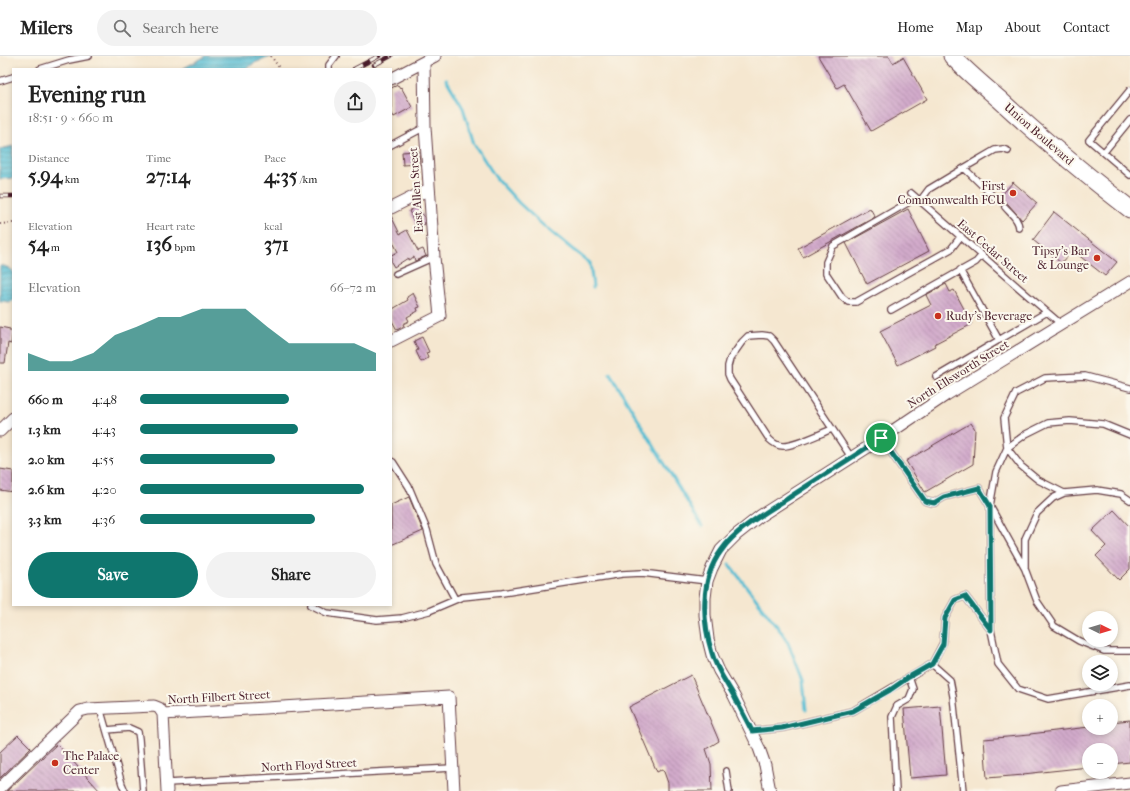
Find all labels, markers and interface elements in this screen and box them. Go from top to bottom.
search box [97,10,377,46]
text: Milers [20,17,73,39]
icon: search [111,17,133,39]
text: Search here [143,19,219,37]
text: Home [897,19,934,36]
text: Map [956,19,983,36]
text: About [1005,19,1041,36]
text: Contact [1063,19,1110,36]
button: share [334,81,376,123]
text: Evening run [28,82,146,108]
street label: Union Boulevard [1001,100,1077,168]
text: 18:51 · 9 × 660 m [28,110,113,125]
street label: East Allen Street [406,146,426,233]
text: Distance [28,152,69,165]
text: Time [146,152,171,165]
text: Pace [264,152,286,165]
text: 5.94 [28,165,62,188]
text: 27:14 [146,165,190,188]
text: 4:35 [264,165,298,188]
text: km [62,173,80,186]
text: /km [298,173,317,186]
place label: First Commonwealth FCU [897,179,1006,207]
marker: First Commonwealth FCU [1008,188,1018,198]
street label: East Cedar Street [955,216,1032,286]
text: Elevation [28,220,72,233]
text: Heart rate [146,220,195,233]
text: kcal [264,220,283,233]
text: 54 [28,233,48,256]
text: 136 [146,233,172,256]
text: 371 [264,233,289,256]
text: m [48,241,60,254]
text: bpm [172,241,195,254]
place label: Tipsy's Bar & Lounge [1032,244,1090,272]
marker: Tipsy's Bar & Lounge [1092,253,1102,263]
text: Elevation [28,280,81,295]
text: 66–72 m [330,280,376,295]
place label: Rudy's Beverage [946,309,1032,323]
marker: Rudy's Beverage [933,311,943,321]
street label: North Ellsworth Street [905,337,1012,411]
text: 660 m [28,392,63,407]
text: 4:48 [92,392,117,407]
pin [864,421,898,455]
text: 1.3 km [28,422,61,437]
text: 4:43 [92,422,116,437]
icon: arrive [870,427,892,449]
text: 2.0 km [28,452,65,467]
text: 4:55 [92,452,114,467]
text: 2.6 km [28,482,65,497]
text: 4:20 [92,482,117,497]
text: 3.3 km [28,512,61,527]
text: 4:36 [92,512,115,527]
button: Save [28,552,198,598]
button: Share [206,552,376,598]
north arrow [1082,611,1118,647]
map controls [1082,611,1118,779]
button: layers [1082,655,1118,691]
street label: North Filbert Street [167,687,271,707]
button: + [1082,699,1118,735]
button: − [1082,743,1118,779]
place label: The Palace Center [63,749,119,777]
street label: North Floyd Street [261,755,358,774]
marker: The Palace Center [50,758,60,768]

